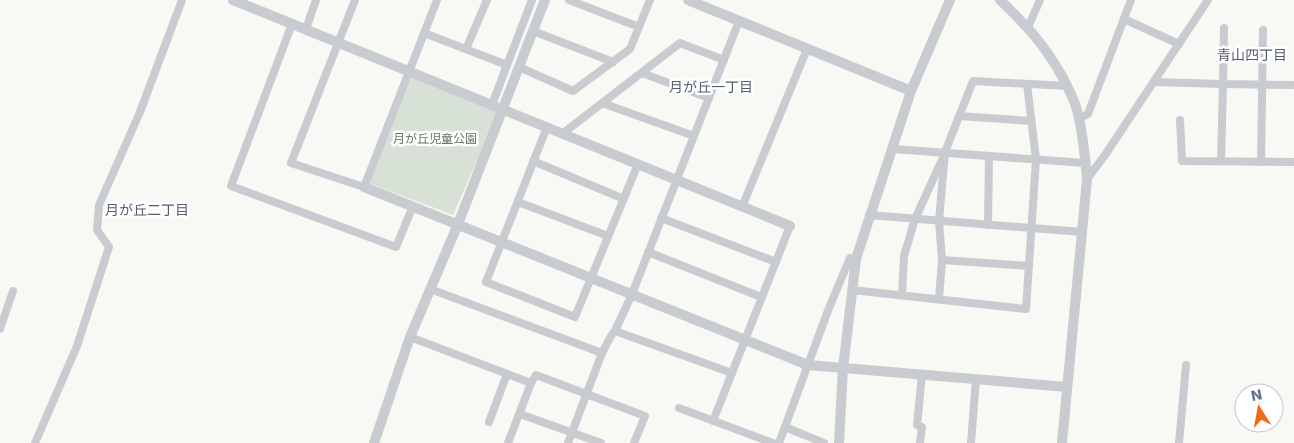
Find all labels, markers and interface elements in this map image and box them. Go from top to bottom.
district label: 青山四丁目 [1217,47,1287,63]
district label: 月が丘一丁目 [669,79,753,95]
park label: 月が丘児童公園 [393,132,477,146]
district label: 月が丘二丁目 [105,202,189,218]
north arrow [1234,383,1284,433]
text: N [1249,386,1264,404]

